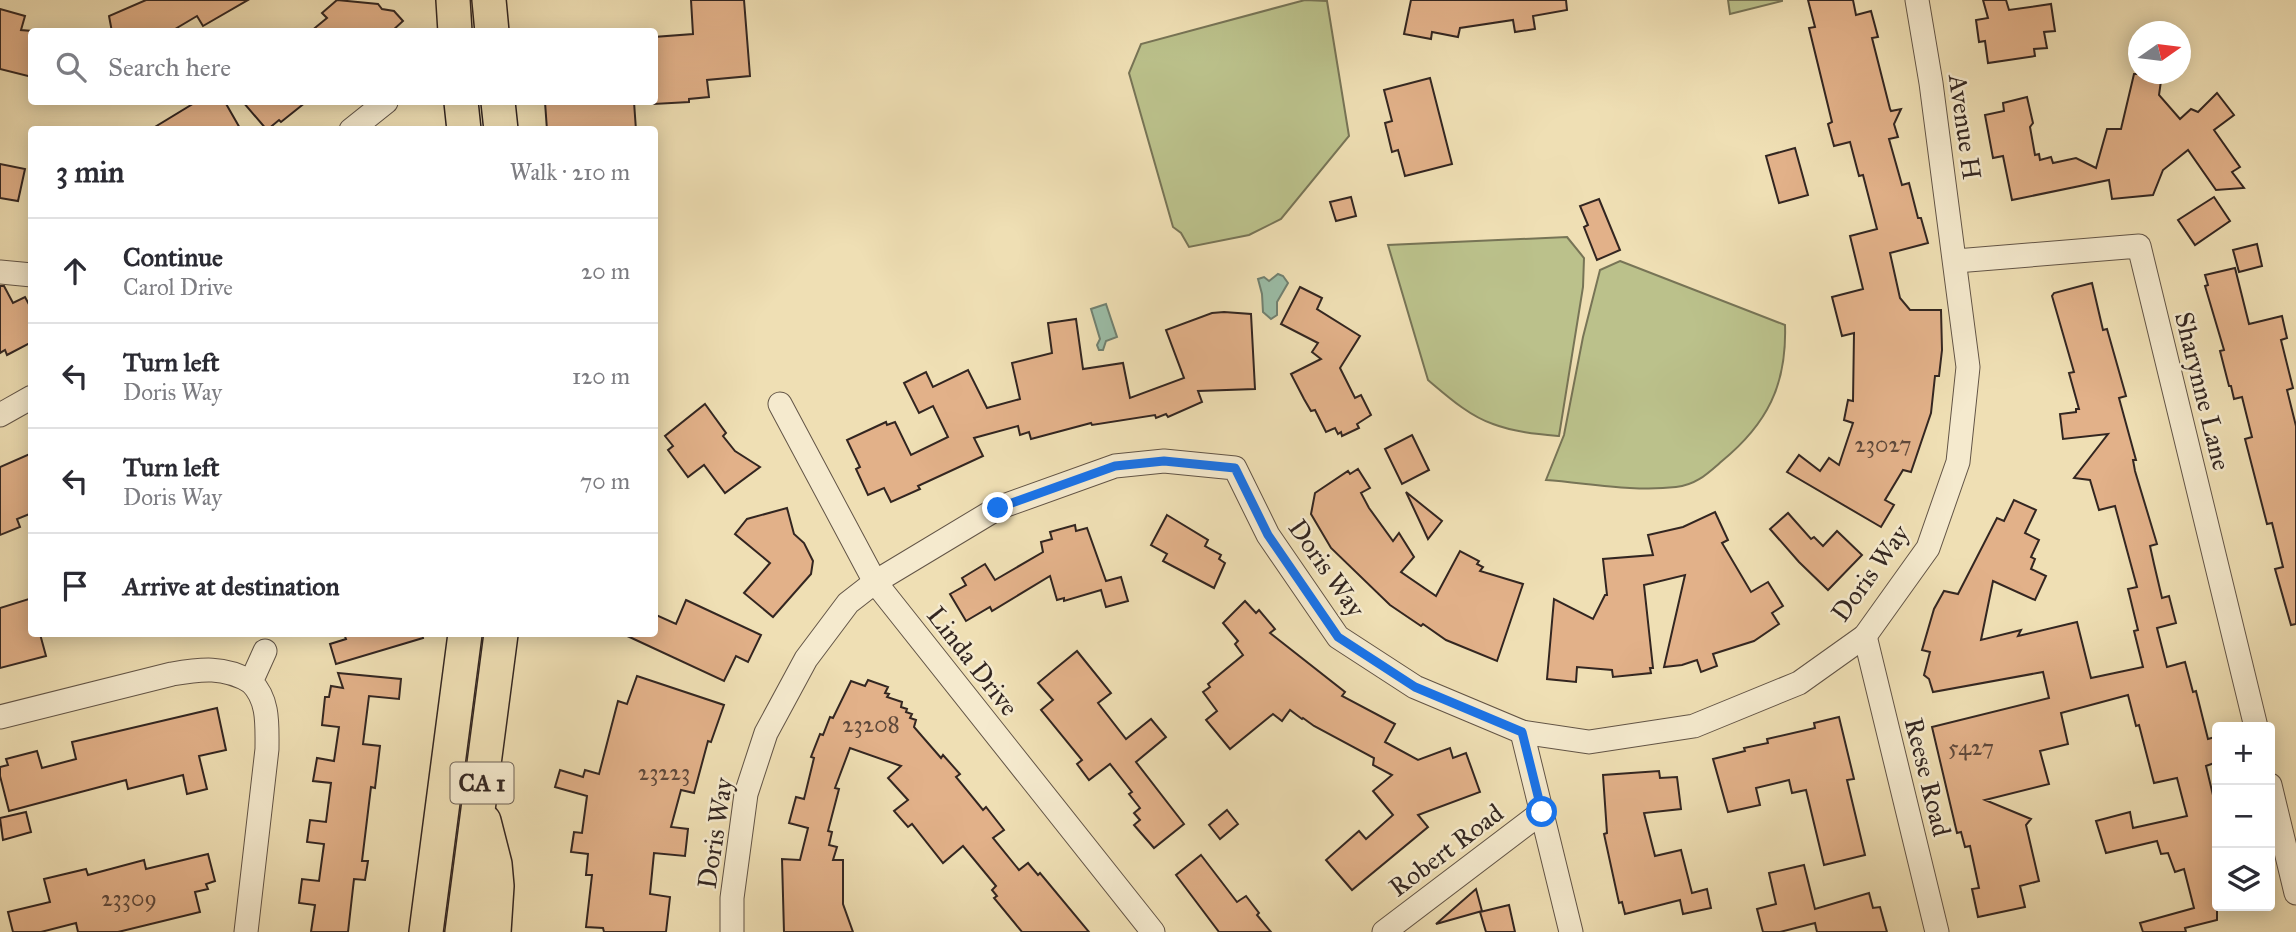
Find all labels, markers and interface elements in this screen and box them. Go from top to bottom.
north arrow [2128,21,2191,84]
search box [28,28,658,105]
icon: search [52,48,90,86]
text: Search here [108,51,231,83]
street label: Avenue H [1942,71,1988,182]
text: 3 min [56,154,124,190]
text: Walk · 210 m [510,158,630,186]
text: Continue [123,241,223,273]
icon: ahead [56,252,94,290]
text: 20 m [581,257,630,285]
text: Carol Drive [123,273,233,301]
street label: Sharynne Lane [2168,309,2238,474]
text: Turn left [123,346,219,378]
icon: left [56,357,94,395]
text: 120 m [572,362,630,390]
text: Doris Way [123,378,222,406]
house number: 23027 [1855,430,1911,458]
text: Turn left [123,451,219,483]
icon: left [56,462,94,500]
text: 70 m [580,467,630,495]
text: Doris Way [123,483,222,511]
route end [982,492,1013,523]
street label: Doris Way [1282,513,1373,624]
street label: Doris Way [1824,518,1916,628]
icon: arrive [56,567,94,605]
text: Arrive at destination [123,570,340,602]
street label: Linda Drive [920,600,1026,722]
house number: 23208 [842,710,900,738]
street label: Reese Road [1898,714,1958,840]
map controls [2212,722,2275,911]
button: + [2212,722,2275,785]
house number: 5427 [1948,733,1994,761]
house number: 23223 [638,758,690,786]
road number: CA 1 [450,762,514,804]
street label: Doris Way [690,774,740,891]
button: − [2212,785,2275,848]
route start [1526,796,1557,827]
street label: Robert Road [1383,797,1509,903]
button: layers [2212,848,2275,911]
house number: 23309 [101,884,157,912]

